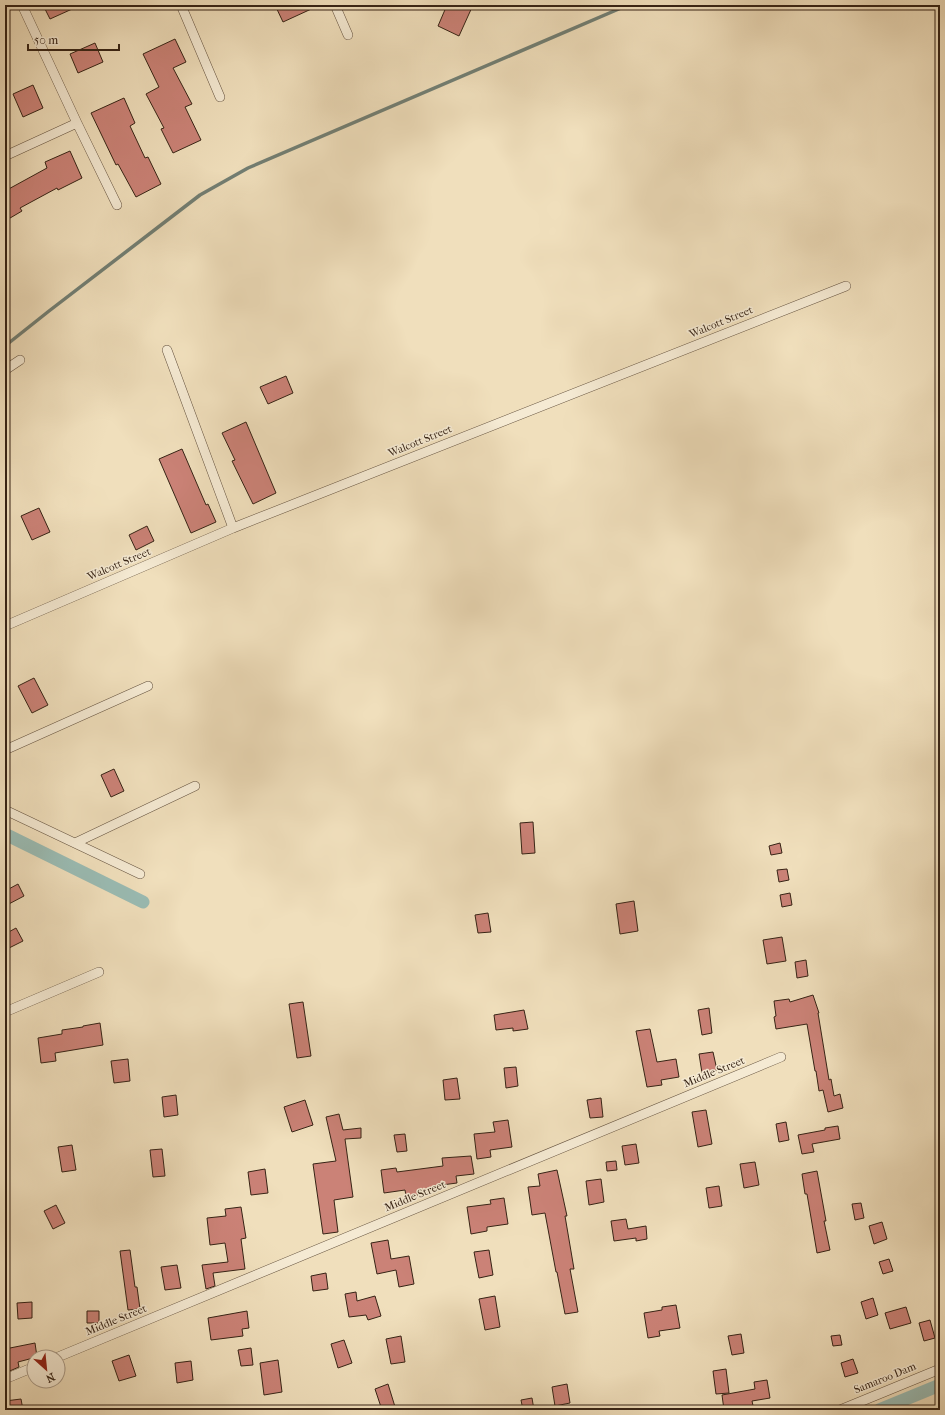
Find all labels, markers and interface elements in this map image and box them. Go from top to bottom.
scale bar [28,26,119,52]
text: 50 m [34,33,58,47]
street label: Walcott Street [686,303,755,341]
street label: Walcott Street [385,422,454,460]
street label: Walcott Street [84,545,153,584]
street label: Middle Street [681,1054,747,1090]
street label: Middle Street [382,1178,448,1214]
street label: Middle Street [83,1302,149,1338]
north arrow [26,1349,66,1389]
street label: Samaroo Dam [852,1359,919,1396]
text: N [43,1370,57,1385]

